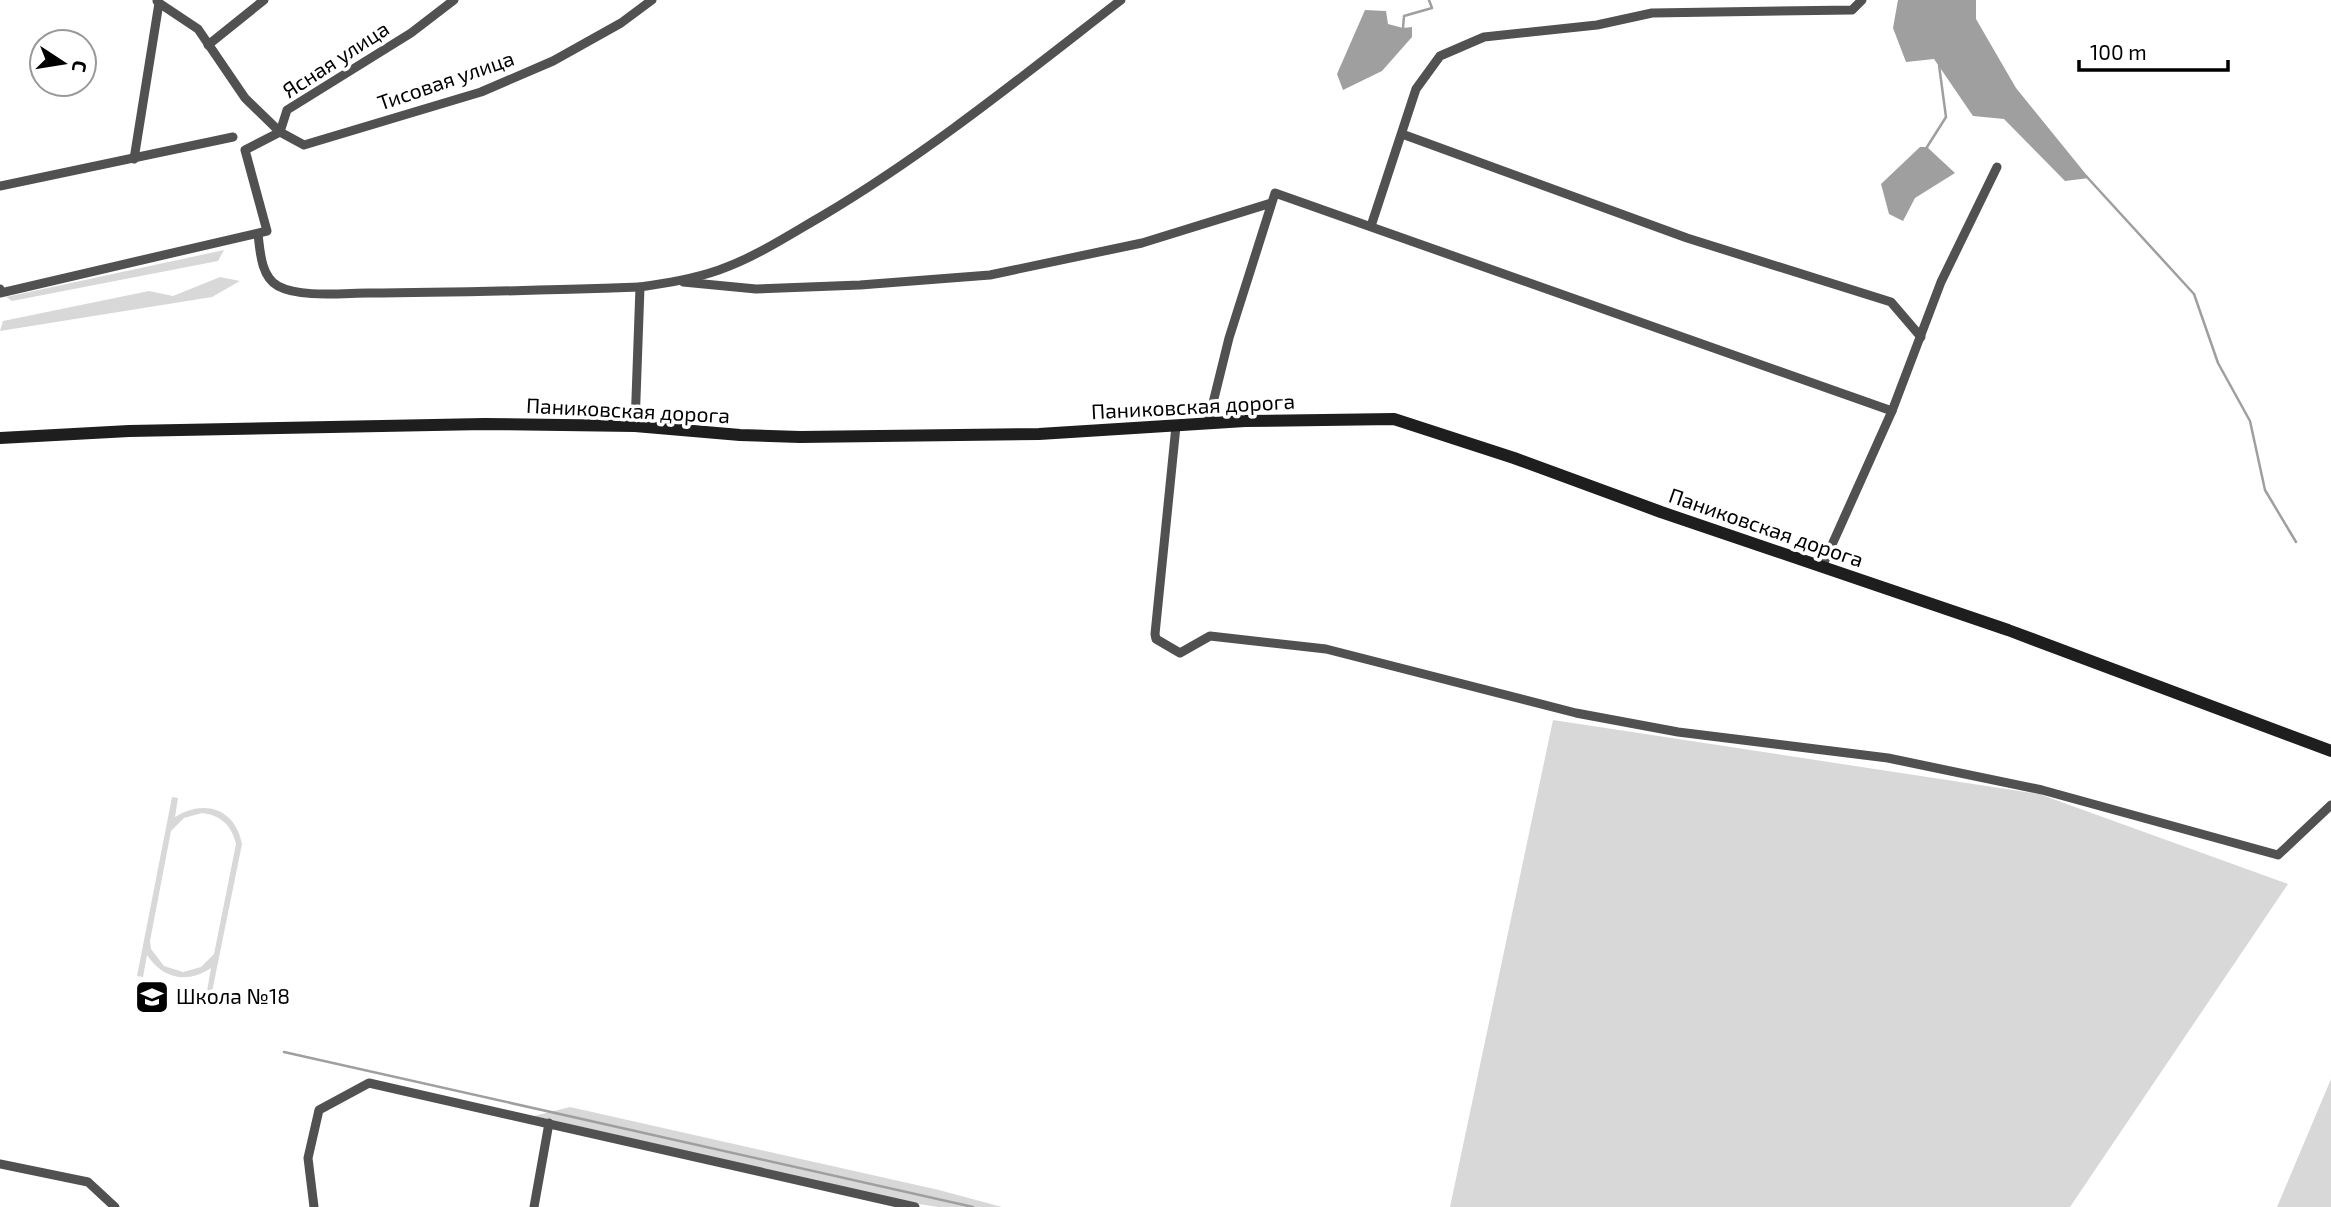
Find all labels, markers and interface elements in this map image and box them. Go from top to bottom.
street label: Ясная улица [277,15,394,103]
north arrow [28,28,98,98]
scale bar [2079,28,2228,72]
text: 100 m [2090,39,2147,64]
street label: Тисовая улица [374,45,517,116]
text: С [68,59,93,75]
street label: Паниковская дорога [1090,388,1295,423]
street label: Паниковская дорога [526,392,731,427]
street label: Паниковская дорога [1666,482,1867,572]
school or university icon: Школа №18 [133,978,171,1016]
place label: Школа №18 [176,983,290,1008]

